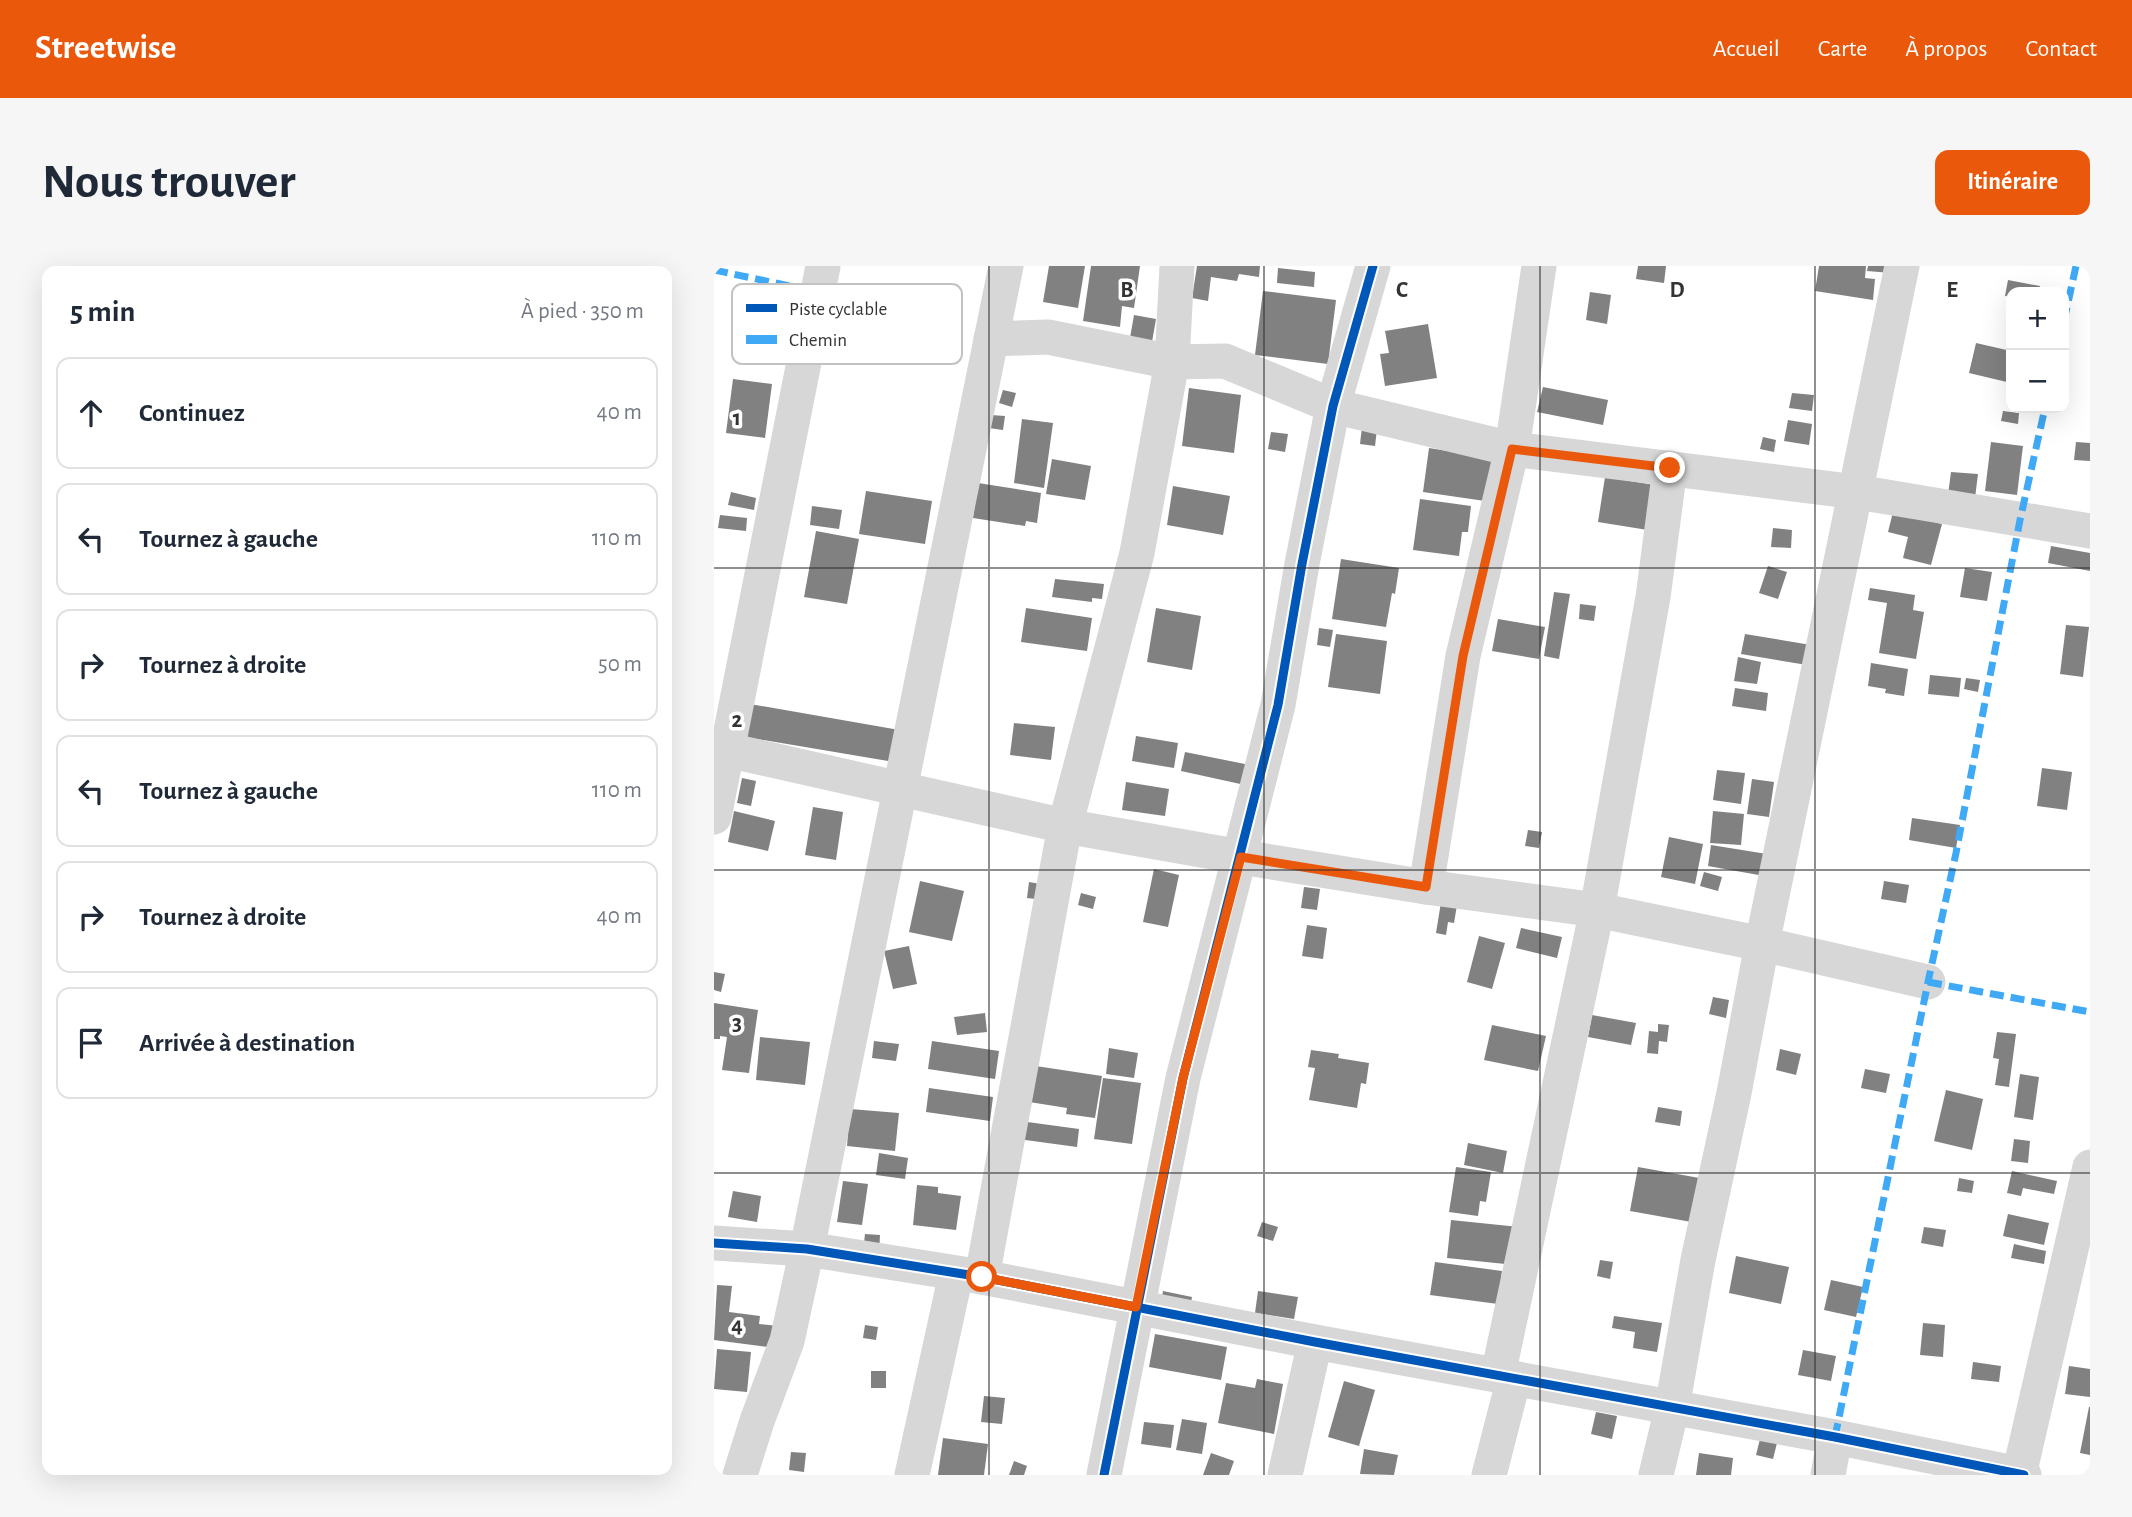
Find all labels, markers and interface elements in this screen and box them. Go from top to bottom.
text: Streetwise [35,32,176,65]
text: Accueil [1713,37,1780,61]
text: Carte [1818,37,1867,61]
text: À propos [1905,37,1987,61]
text: Contact [2025,37,2097,61]
button: Itinéraire [1935,150,2090,215]
text: Nous trouver [42,158,296,207]
text: B [1120,279,1134,302]
text: C [1396,279,1408,302]
text: D [1669,279,1685,302]
text: E [1946,279,1958,302]
legend [732,284,962,364]
map controls [2006,287,2069,413]
button: + [2006,287,2069,350]
text: 5 min [70,297,135,327]
text: À pied · 350 m [521,300,644,323]
text: Piste cyclable [789,300,887,319]
text: Chemin [789,331,847,350]
button: − [2006,350,2069,413]
icon: ahead [72,394,110,432]
text: Continuez [139,400,245,426]
text: 40 m [597,401,642,424]
text: 1 [733,407,741,430]
route end [1654,452,1685,483]
icon: left [72,520,110,558]
text: Tournez à gauche [139,526,318,552]
text: 110 m [592,527,642,550]
icon: right [72,646,110,684]
text: Tournez à droite [139,652,306,678]
text: 50 m [598,653,642,676]
text: 2 [732,709,743,732]
icon: left [72,772,110,810]
text: Tournez à gauche [139,778,318,804]
text: 110 m [592,779,642,802]
icon: right [72,898,110,936]
text: Tournez à droite [139,904,306,930]
text: 40 m [597,905,642,928]
text: 3 [732,1012,742,1035]
icon: arrive [72,1024,110,1062]
text: Arrivée à destination [139,1030,355,1056]
route start [966,1261,997,1292]
text: 4 [731,1314,743,1337]

